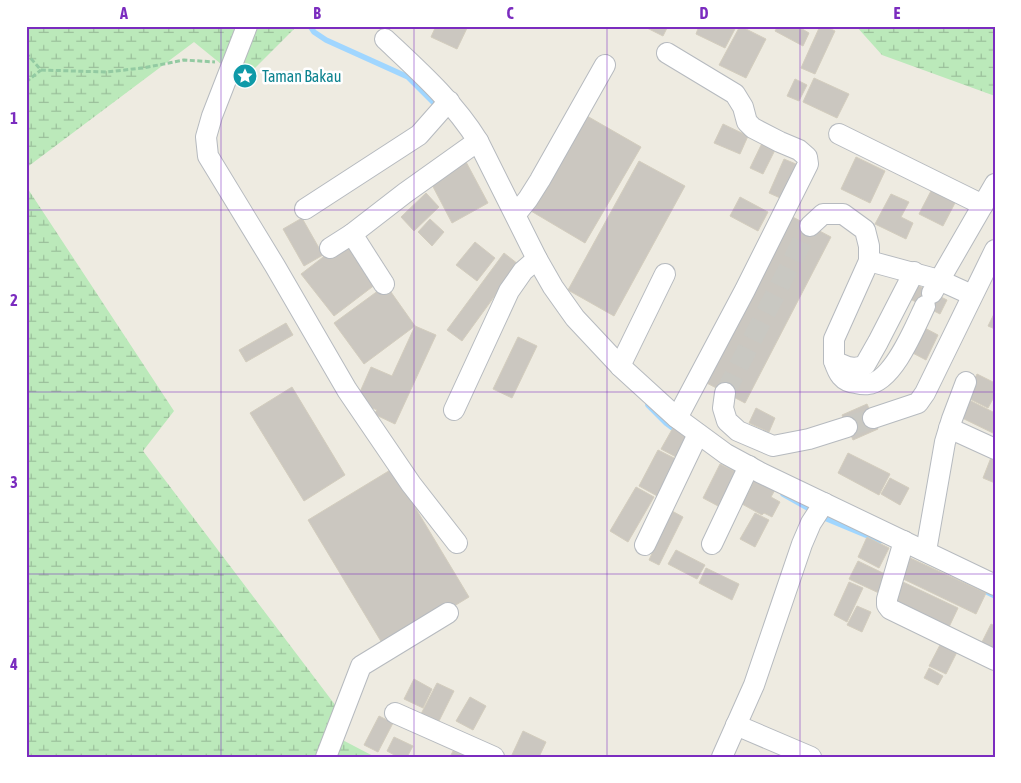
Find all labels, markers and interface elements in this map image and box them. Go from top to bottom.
text: A [119,4,128,22]
text: B [313,4,321,22]
text: C [506,4,514,22]
text: D [700,4,709,22]
text: E [894,4,901,22]
place icon: Taman Bakau [232,63,258,89]
place label: Taman Bakau [262,67,342,85]
text: 1 [10,109,18,127]
text: 2 [10,291,18,309]
text: 3 [10,473,18,491]
text: 4 [9,655,18,673]

